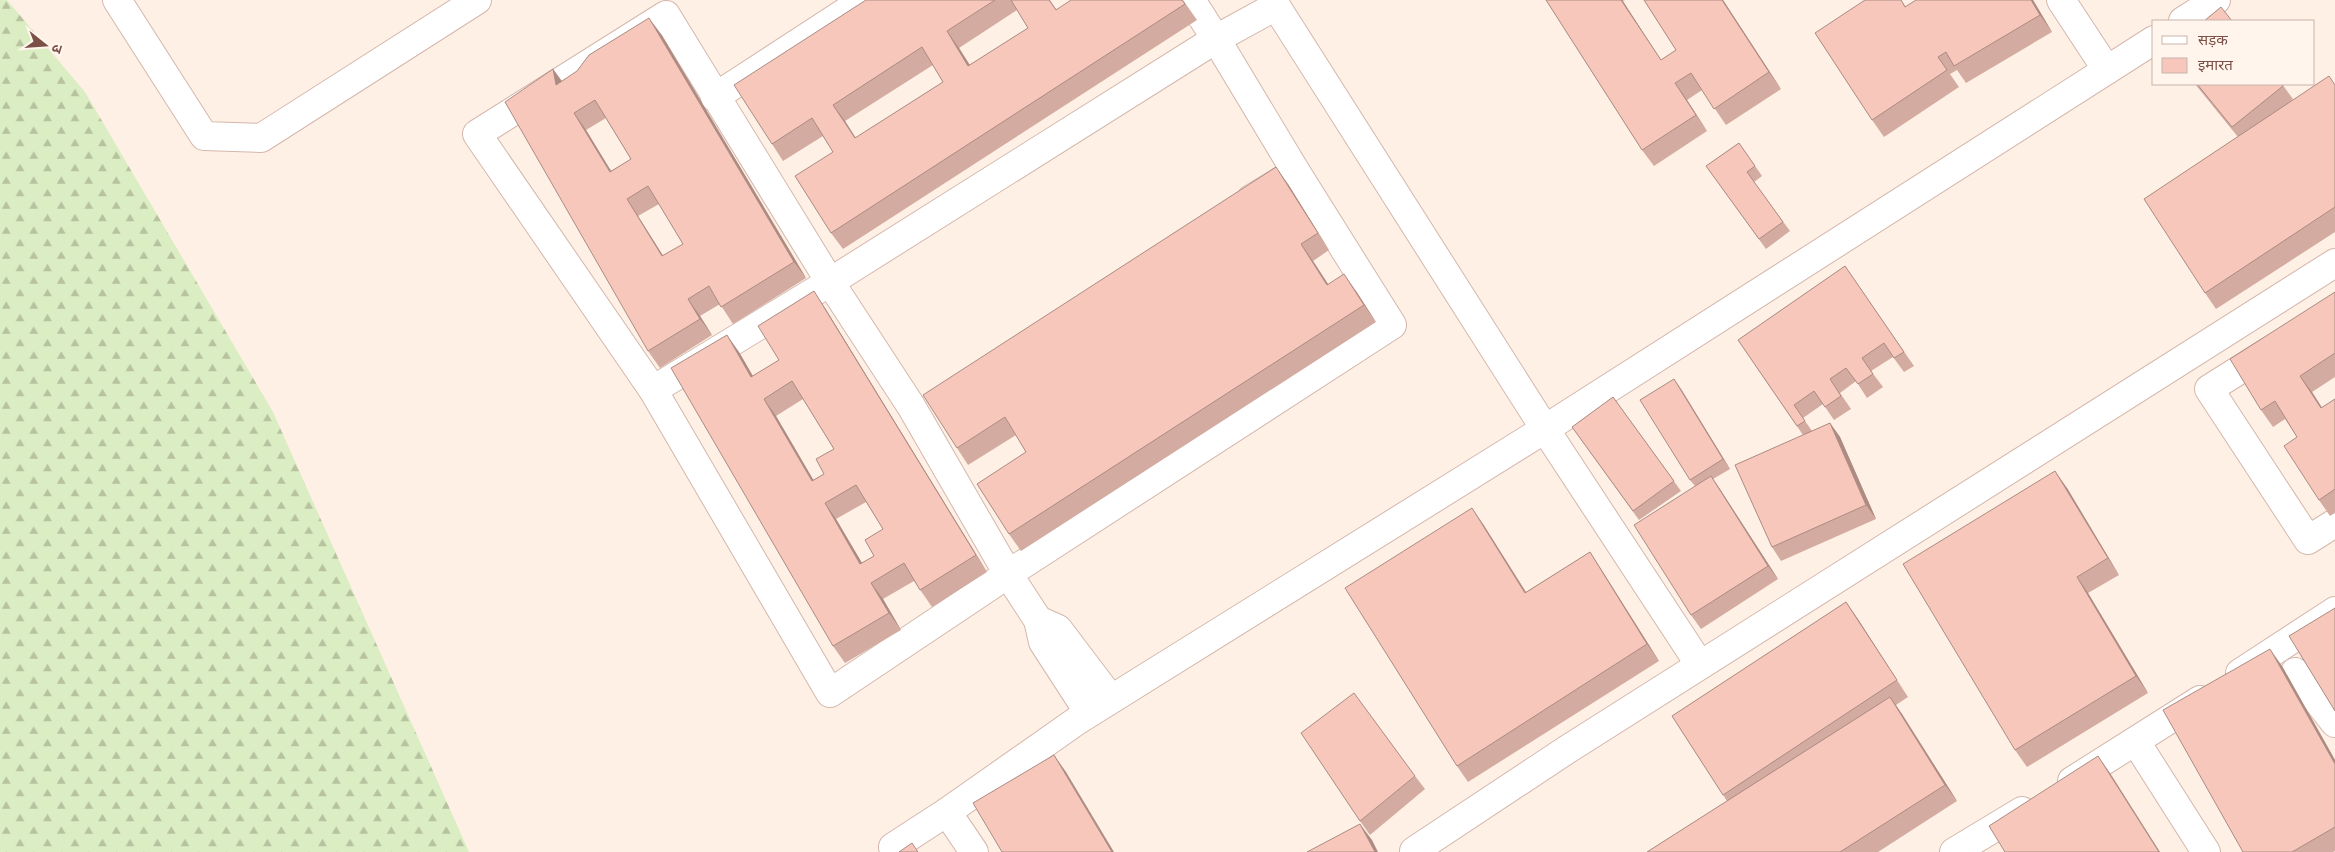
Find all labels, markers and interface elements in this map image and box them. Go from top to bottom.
north arrow [20,20,70,70]
legend [2152,20,2315,85]
text: सड़क [2198,30,2228,49]
text: उ [47,42,67,56]
text: इमारत [2198,55,2233,74]

